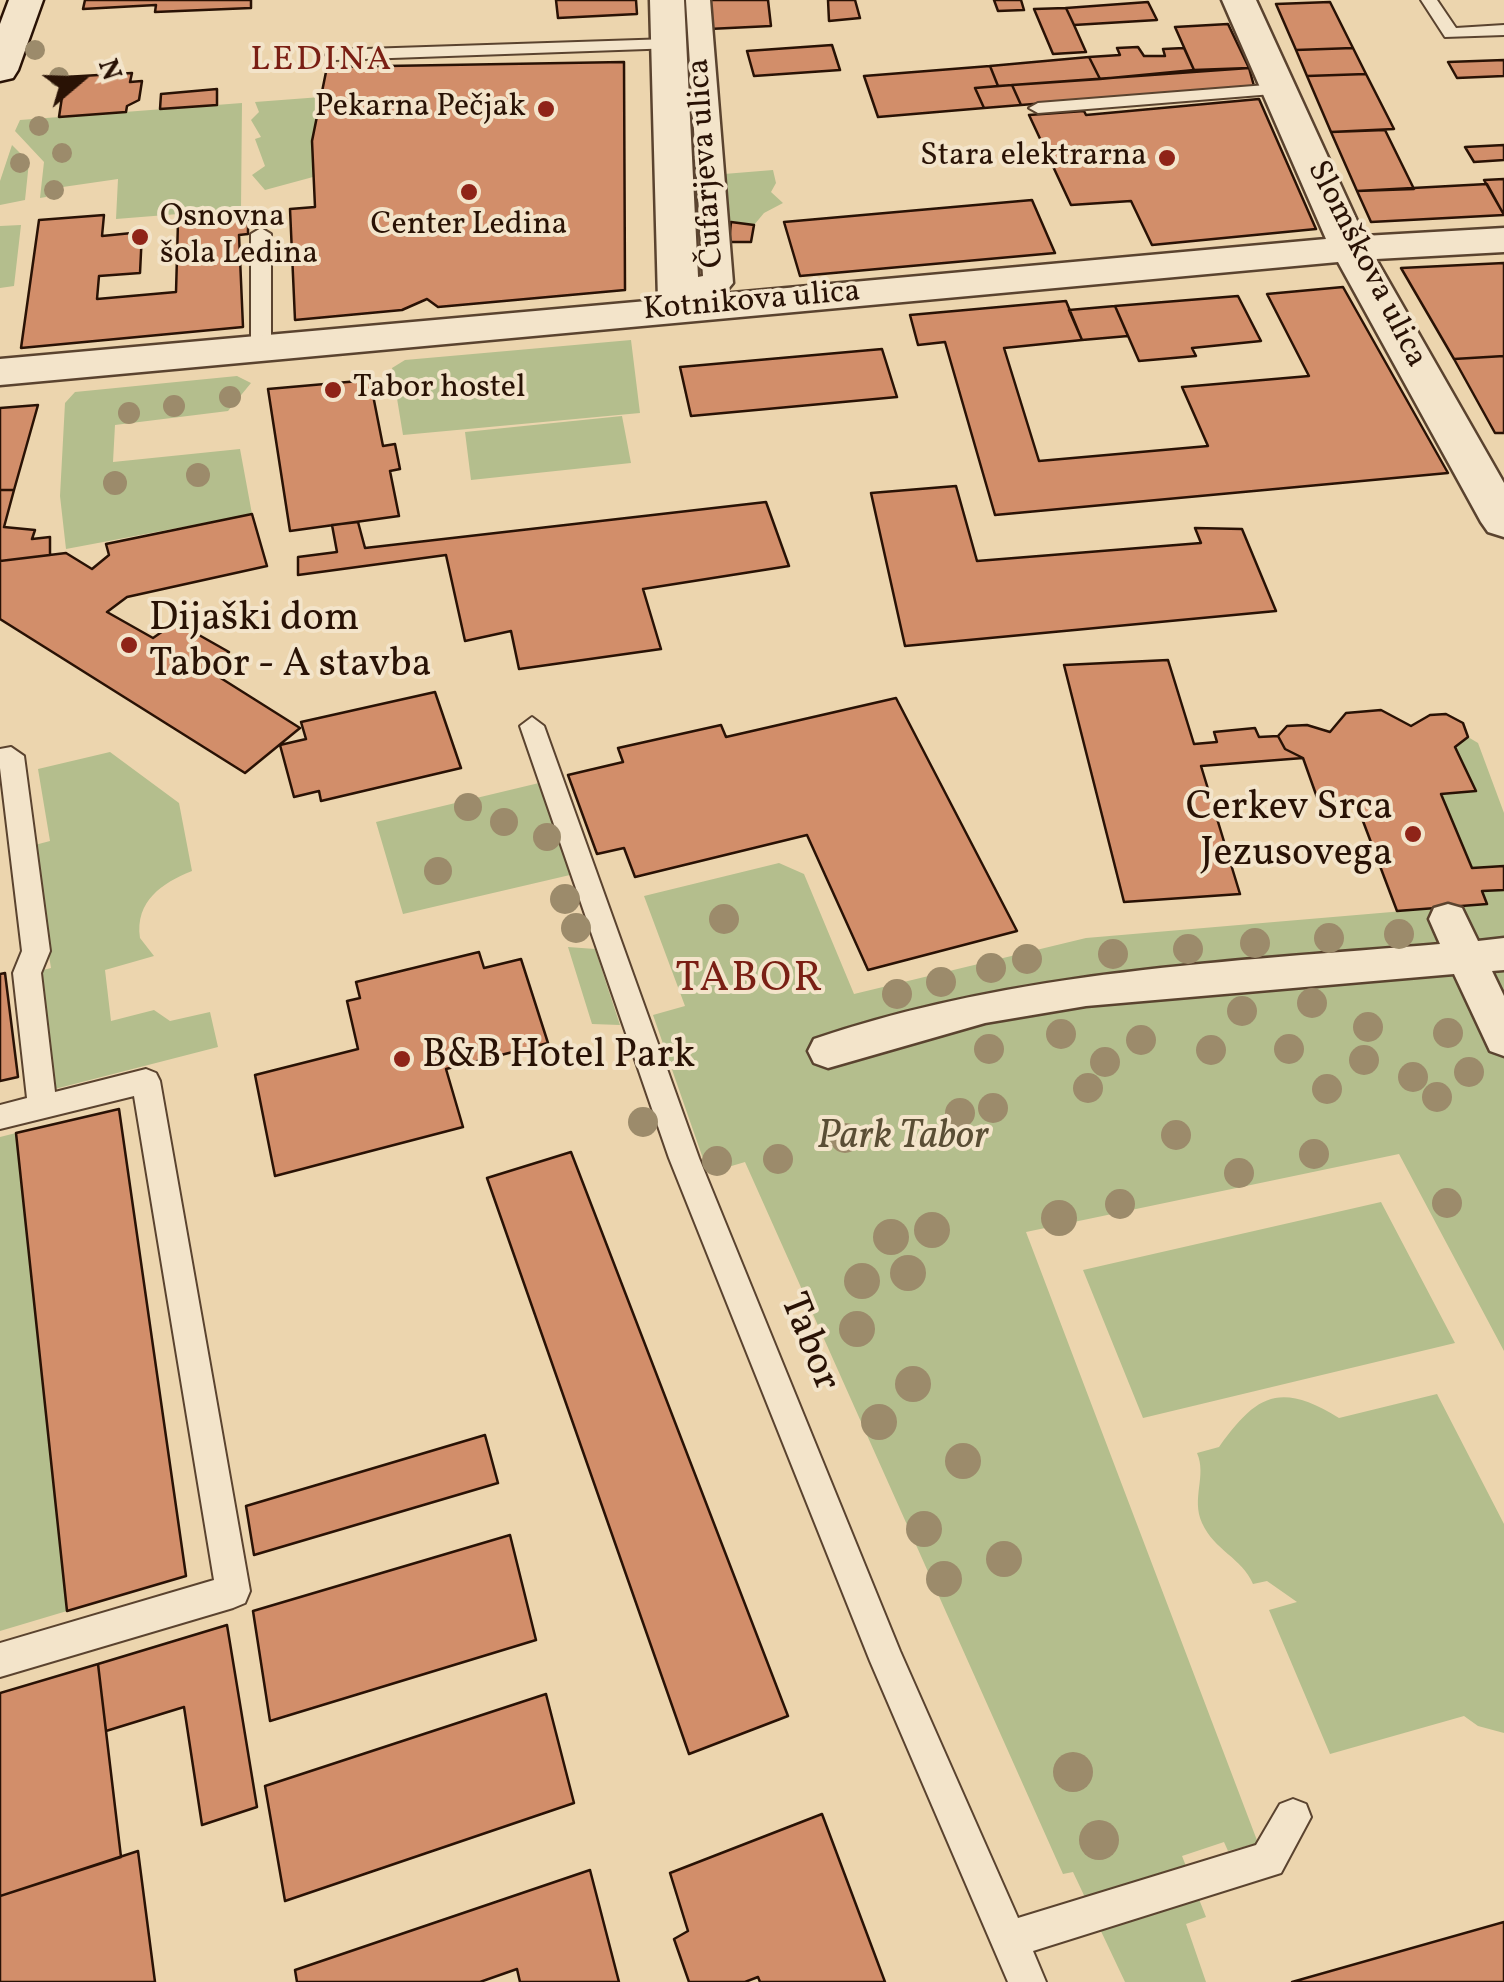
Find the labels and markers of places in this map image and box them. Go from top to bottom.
place label: Pekarna Pečjak [315,90,526,128]
marker: Pekarna Pečjak [535,98,557,120]
place label: Stara elektrarna [920,139,1147,177]
marker: Stara elektrarna [1156,147,1178,169]
marker: Center Ledina [458,181,480,203]
place label: Osnovna šola Ledina [160,200,318,275]
place label: Center Ledina [371,208,567,246]
marker: Osnovna šola Ledina [129,226,151,248]
place label: Tabor hostel [353,371,526,409]
marker: Tabor hostel [322,379,344,401]
place label: Dijaški dom Tabor - A stavba [149,598,432,692]
marker: Dijaški dom Tabor - A stavba [118,634,140,656]
place label: Cerkev Srca Jezusovega [1186,787,1393,881]
marker: Cerkev Srca Jezusovega [1402,823,1424,845]
place label: B&B Hotel Park [422,1035,695,1083]
marker: B&B Hotel Park [391,1048,413,1070]

